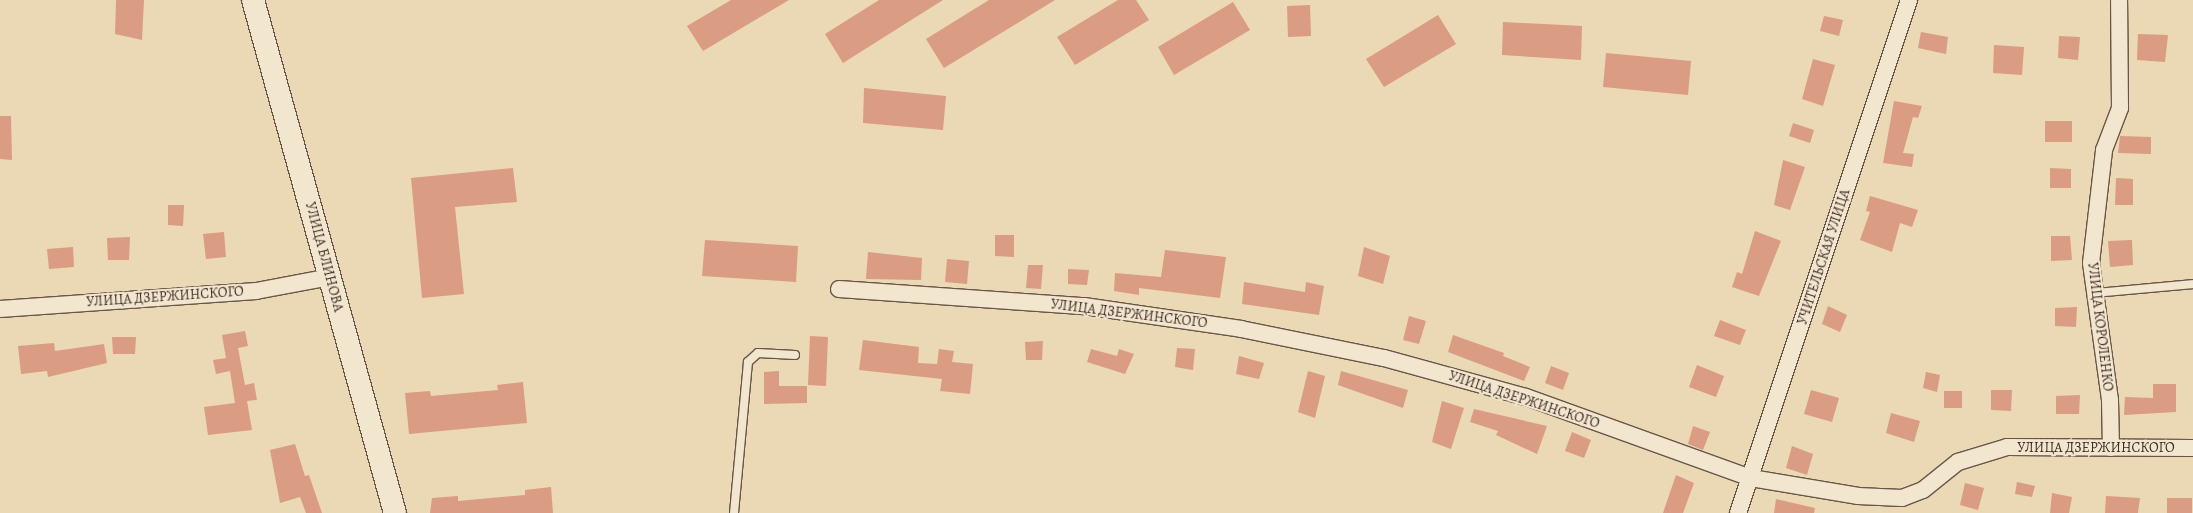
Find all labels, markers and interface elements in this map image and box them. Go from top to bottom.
street label: УЧИТЕЛЬСКАЯ УЛИЦА [1794,187,1854,327]
street label: УЛИЦА БЛИНОВА [301,200,347,314]
street label: УЛИЦА КОРОЛЕНКО [2084,262,2116,392]
street label: УЛИЦА ДЗЕРЖИНСКОГО [86,283,244,311]
street label: УЛИЦА ДЗЕРЖИНСКОГО [1050,296,1208,332]
street label: УЛИЦА ДЗЕРЖИНСКОГО [1446,368,1602,432]
street label: УЛИЦА ДЗЕРЖИНСКОГО [2017,440,2175,456]

